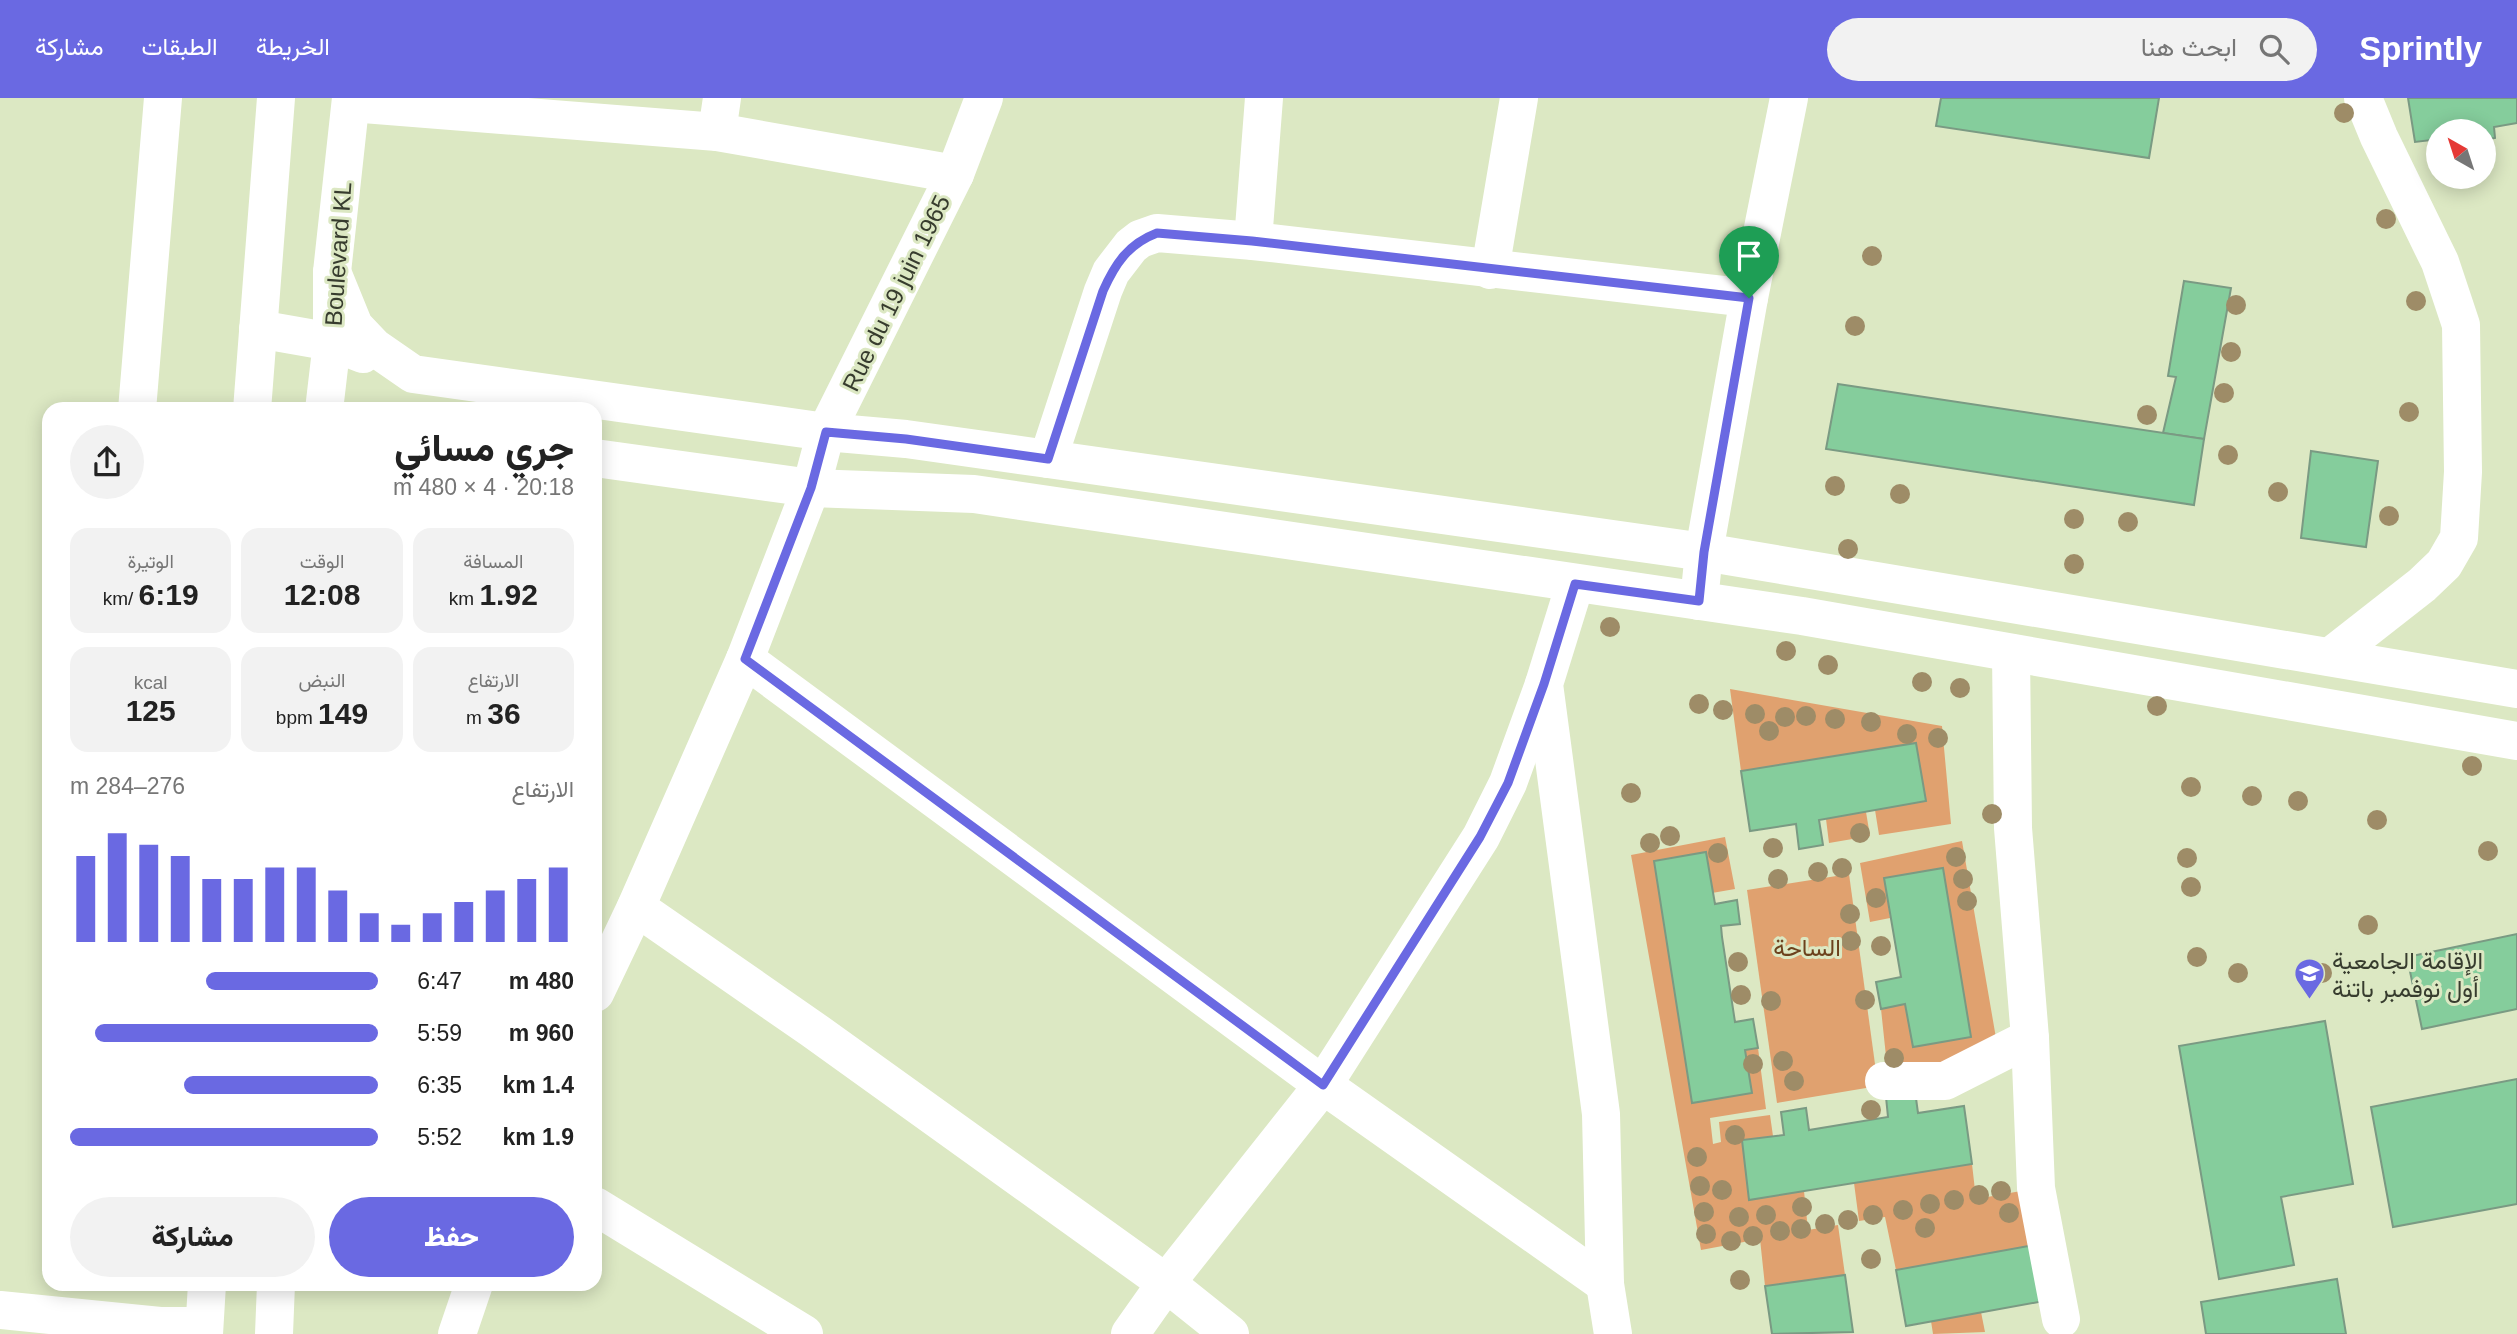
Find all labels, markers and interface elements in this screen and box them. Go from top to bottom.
search box [1827,18,2317,81]
icon: search [2255,30,2293,68]
text: Sprintly [2359,30,2482,67]
text: ابحث هنا [2141,32,2237,62]
text: مشاركة [35,33,103,60]
text: الطبقات [141,33,218,60]
text: الخريطة [256,33,330,60]
north arrow [2426,119,2496,189]
map controls [2426,119,2496,189]
street label: Boulevard KL [320,181,356,327]
street label: Rue du 19 juin 1965 [837,191,955,395]
pin [1719,226,1779,298]
icon: arrive [1730,237,1768,275]
button: share [70,425,144,499]
text: جري مسائي [394,427,574,469]
text: 20:18 · 4 × 480 m [393,474,574,500]
text: الوتيرة [127,551,174,572]
text: الوقت [300,551,344,572]
text: المسافة [463,551,524,572]
text: 6:19 [139,578,199,611]
text: 12:08 [284,578,360,611]
text: 1.92 [479,578,538,611]
text: /km [103,588,139,609]
text: km [449,588,479,609]
text: النبض [299,670,346,691]
text: الارتفاع [468,670,519,691]
text: kcal [134,672,168,693]
text: 125 [126,694,176,727]
text: 149 [318,697,368,730]
text: 36 [487,697,521,730]
text: bpm [276,707,318,728]
text: m [466,707,487,728]
text: 276–284 m [70,773,185,799]
text: الارتفاع [512,776,574,802]
park label: الساحة [1773,934,1841,961]
place label: الإقامة الجامعية أول نوفمبر باتنة [2332,947,2483,1004]
school or university icon: الإقامة الجامعية أول نوفمبر باتنة [2292,957,2326,1001]
text: 6:47 [417,968,462,994]
text: 480 m [509,968,574,994]
text: 5:59 [417,1020,462,1046]
text: 960 m [509,1020,574,1046]
text: 6:35 [417,1072,462,1098]
text: 1.4 km [502,1072,574,1098]
text: 5:52 [417,1124,462,1150]
text: 1.9 km [502,1124,574,1150]
button: مشاركة [70,1197,315,1277]
button: حفظ [329,1197,574,1277]

